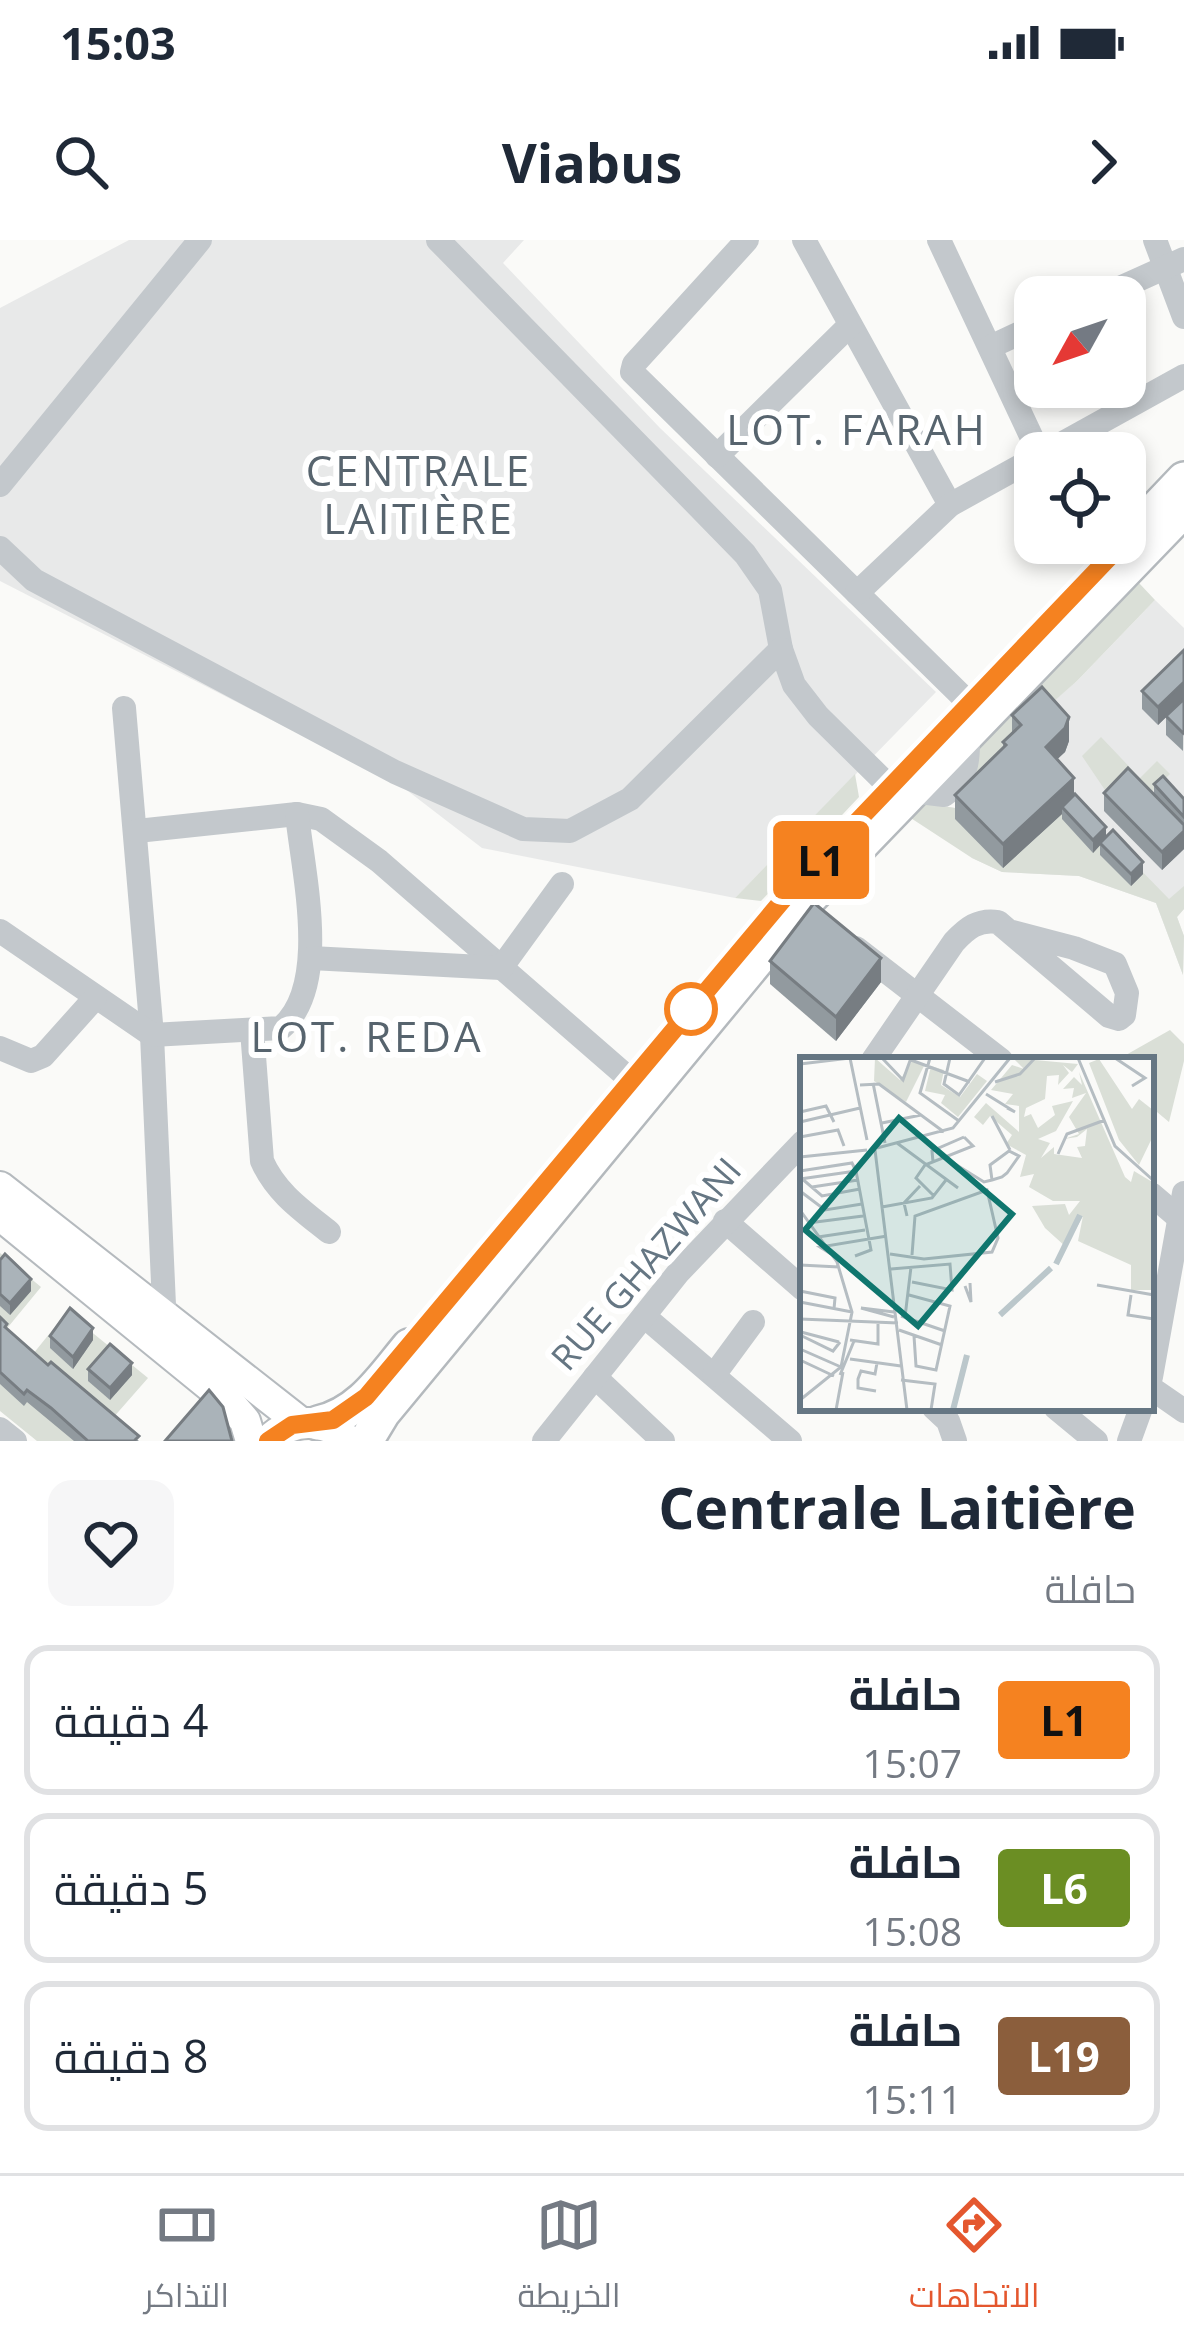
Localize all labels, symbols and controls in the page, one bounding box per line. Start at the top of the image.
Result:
text: 15:03 [60,12,176,73]
text: Viabus [502,125,682,199]
icon: search [48,129,114,195]
icon: forward [1070,129,1136,195]
north arrow [1014,276,1146,408]
map controls [1014,276,1146,564]
district label: LOT. FARAH [726,400,988,457]
button: locate [1014,432,1146,564]
district label: CENTRALE LAITIÈRE [306,441,532,546]
line badge: L1 [767,821,875,899]
text: L1 [797,831,845,888]
unlabelled marker [666,984,716,1034]
district label: LOT. REDA [251,1007,483,1064]
inset map [800,1057,1154,1411]
street label: RUE GHAZWANI [540,1147,752,1381]
text: Centrale Laitière [658,1468,1136,1546]
button: heart [48,1480,174,1606]
text: حافلة [1045,1561,1136,1614]
text: حافلة [849,1662,962,1723]
text: 4 دقيقة [54,1689,208,1750]
text: L1 [1040,1691,1088,1748]
text: 15:07 [863,1736,962,1789]
text: حافلة [849,1830,962,1891]
text: 5 دقيقة [54,1857,208,1918]
text: L6 [1040,1859,1088,1916]
text: 15:08 [863,1904,962,1957]
text: حافلة [849,1998,962,2059]
text: 8 دقيقة [54,2025,208,2086]
text: L19 [1028,2027,1100,2084]
text: 15:11 [863,2072,962,2125]
tab: التذاكر [144,2192,229,2326]
tab: الخريطة [518,2192,621,2326]
tab: الاتجاهات [909,2192,1040,2326]

